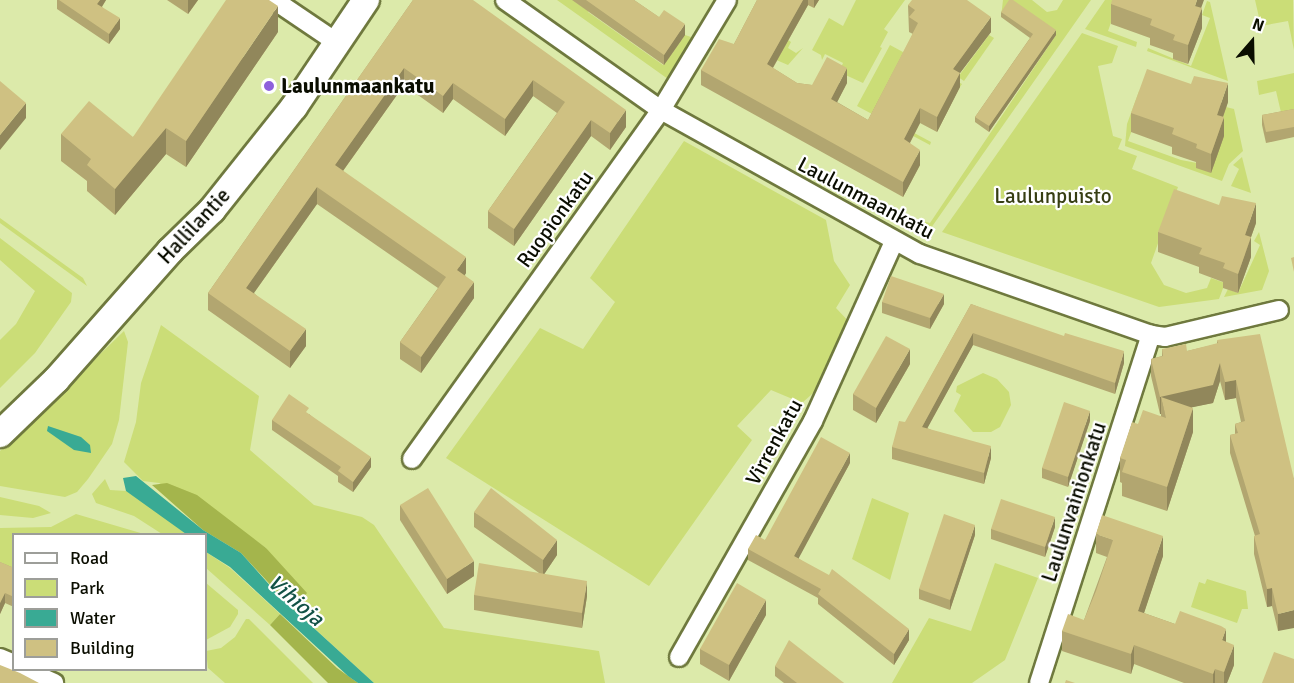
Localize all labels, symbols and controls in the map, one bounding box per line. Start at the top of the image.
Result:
north arrow [1222,12,1282,72]
text: N [1249,14,1267,36]
place label: Laulunmaankatu [281,73,435,99]
marker: Laulunmaankatu [262,79,276,93]
street label: Laulunmaankatu [793,151,939,245]
street label: Ruopionkatu [511,166,599,272]
street label: Hallilantie [153,183,235,269]
park label: Laulunpuisto [994,183,1112,209]
street label: Virrenkatu [740,395,808,489]
street label: Laulunvainionkatu [1036,419,1112,585]
legend [12,533,207,671]
text: Road [70,547,109,569]
water label: Vihioja [263,569,329,631]
text: Park [70,577,105,599]
text: Water [70,607,115,629]
text: Building [70,637,134,659]

